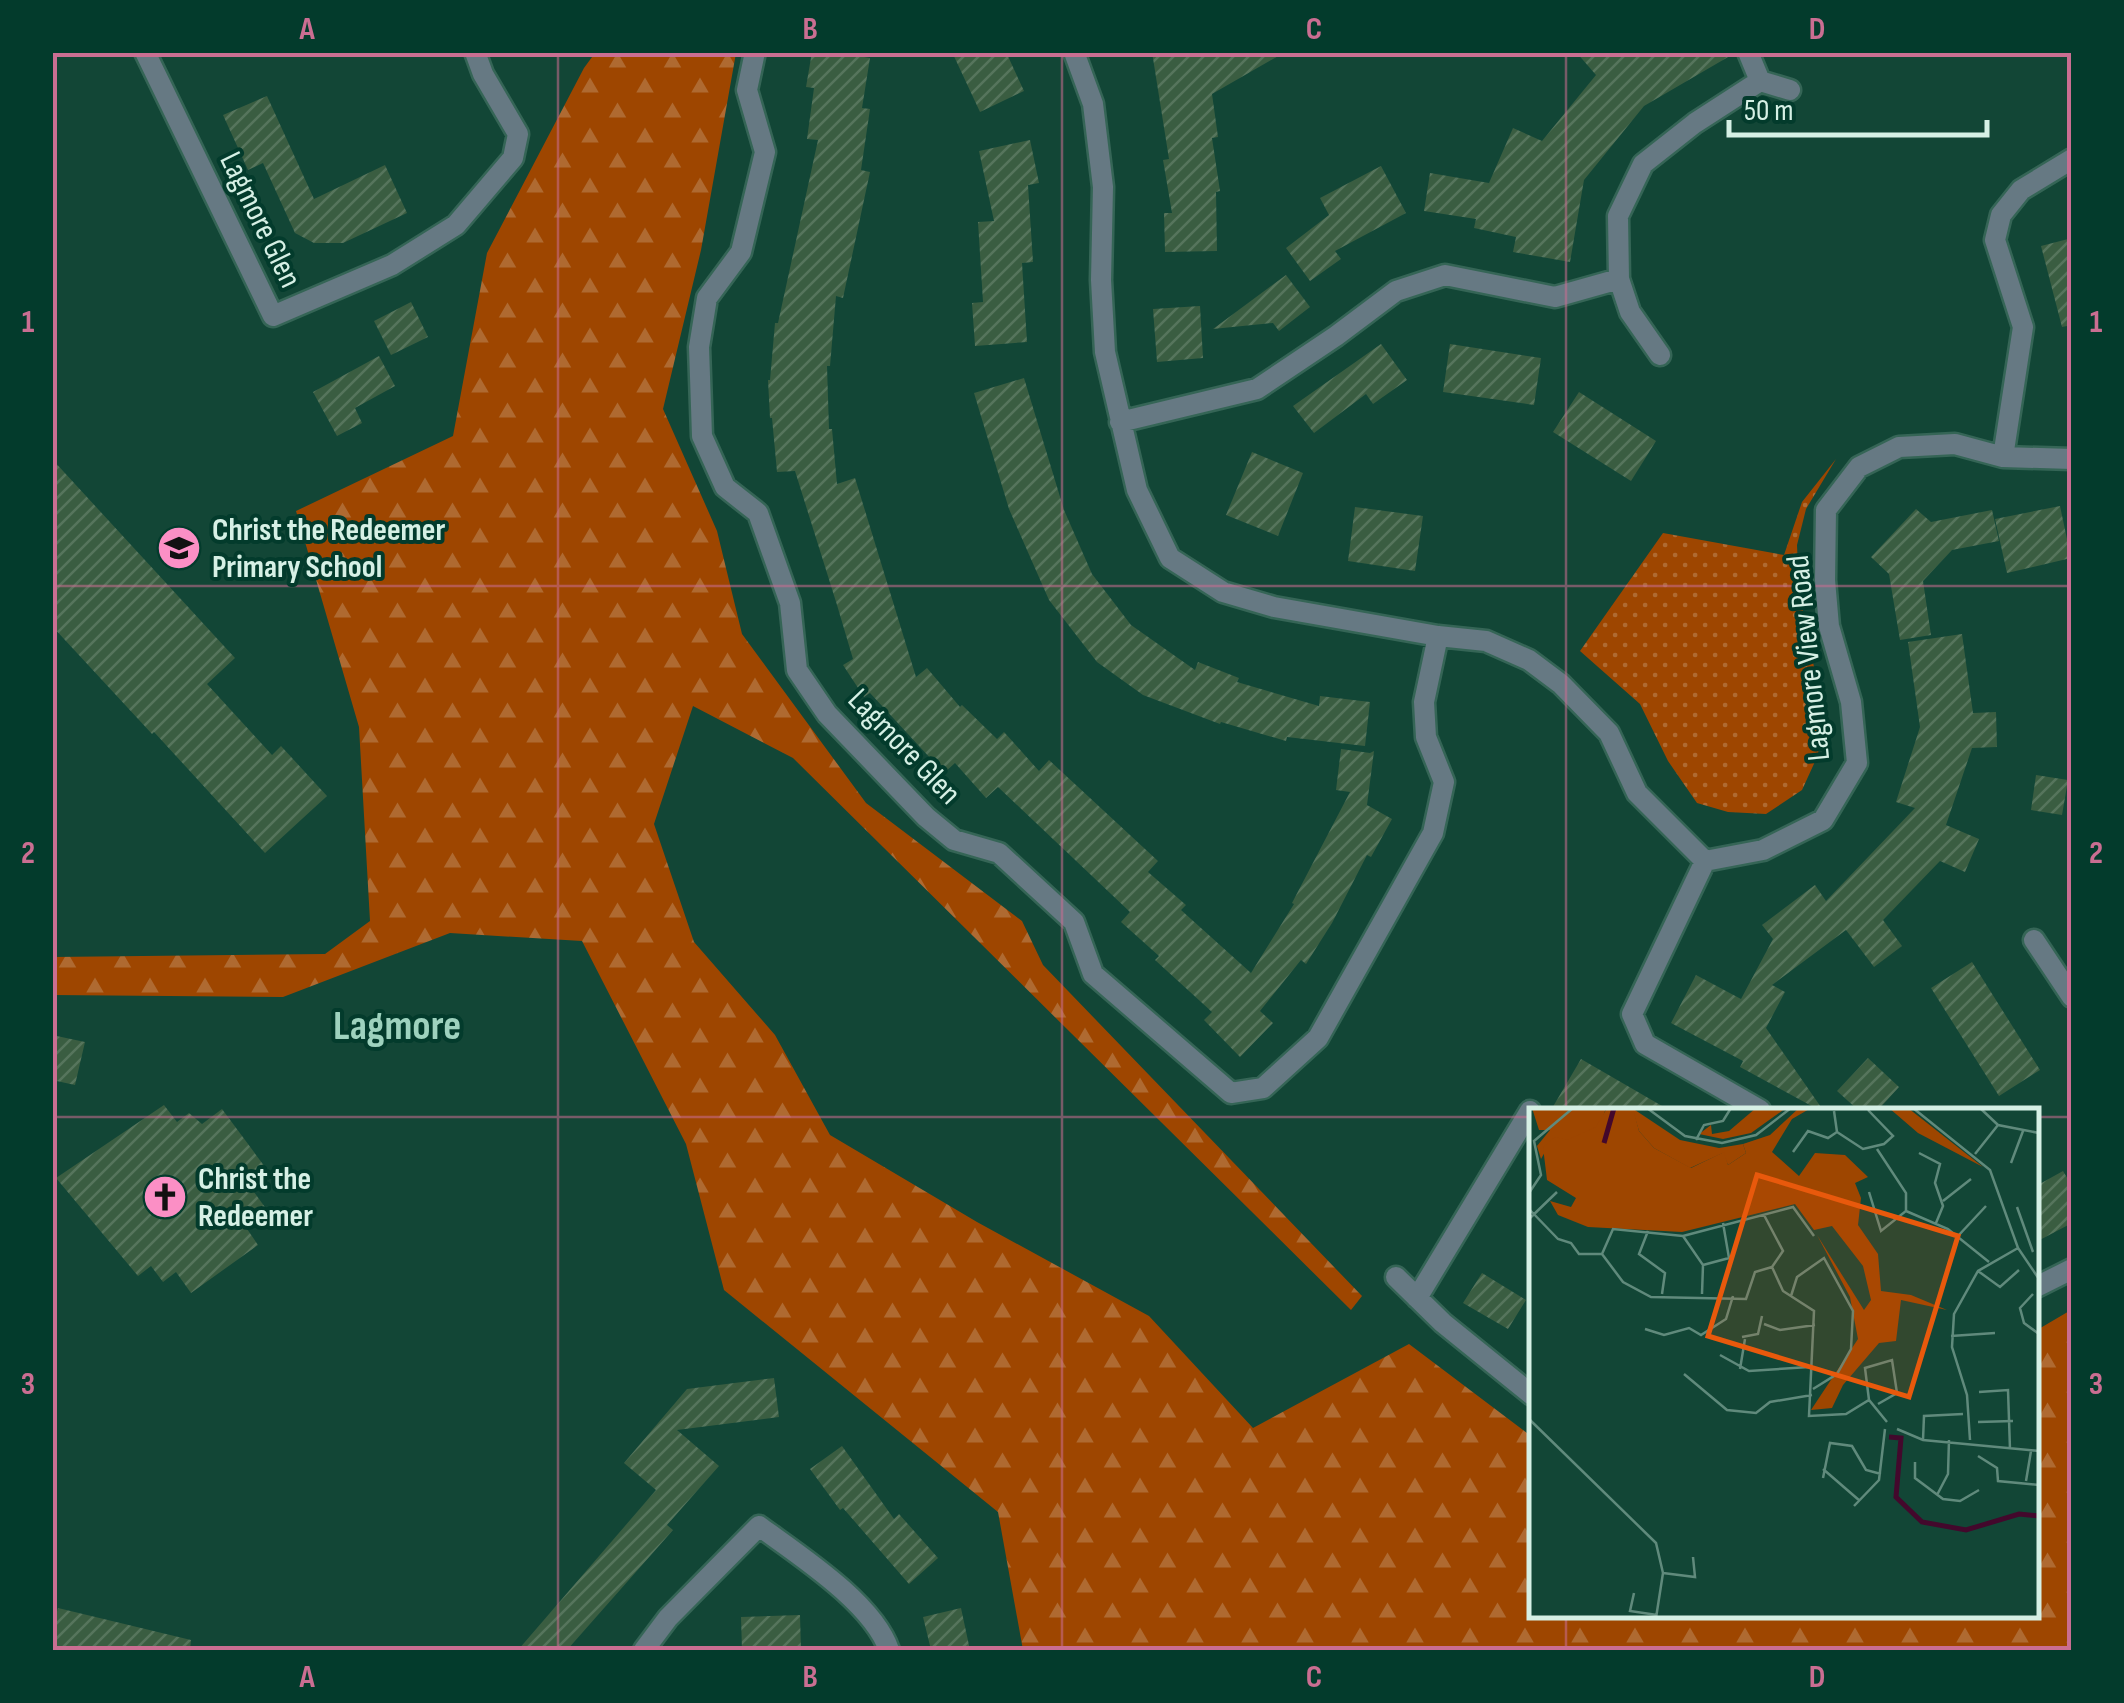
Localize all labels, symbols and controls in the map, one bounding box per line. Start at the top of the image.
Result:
text: A [298,10,315,49]
text: B [802,10,818,49]
text: C [1306,10,1322,49]
text: D [1809,10,1825,49]
scale bar [1729,75,1986,137]
text: 50 m [1744,93,1793,129]
street label: Lagmore Glen [210,146,310,294]
text: 1 [22,303,35,342]
text: 1 [2090,303,2103,342]
place label: Christ the Redeemer Primary School [212,511,445,587]
school or university icon: Christ the Redeemer Primary School [156,525,202,571]
street label: Lagmore View Road [1779,553,1839,763]
street label: Lagmore Glen [839,681,969,813]
text: 2 [21,834,35,873]
text: 2 [2089,834,2103,873]
district label: Lagmore [333,1001,461,1052]
inset map [1529,1108,2039,1618]
place label: Christ the Redeemer [198,1160,313,1236]
church icon: Christ the Redeemer [142,1174,188,1220]
text: 3 [21,1365,35,1404]
text: 3 [2089,1365,2103,1404]
text: A [298,1658,315,1697]
text: B [802,1658,818,1697]
text: C [1306,1658,1322,1697]
text: D [1809,1658,1825,1697]

